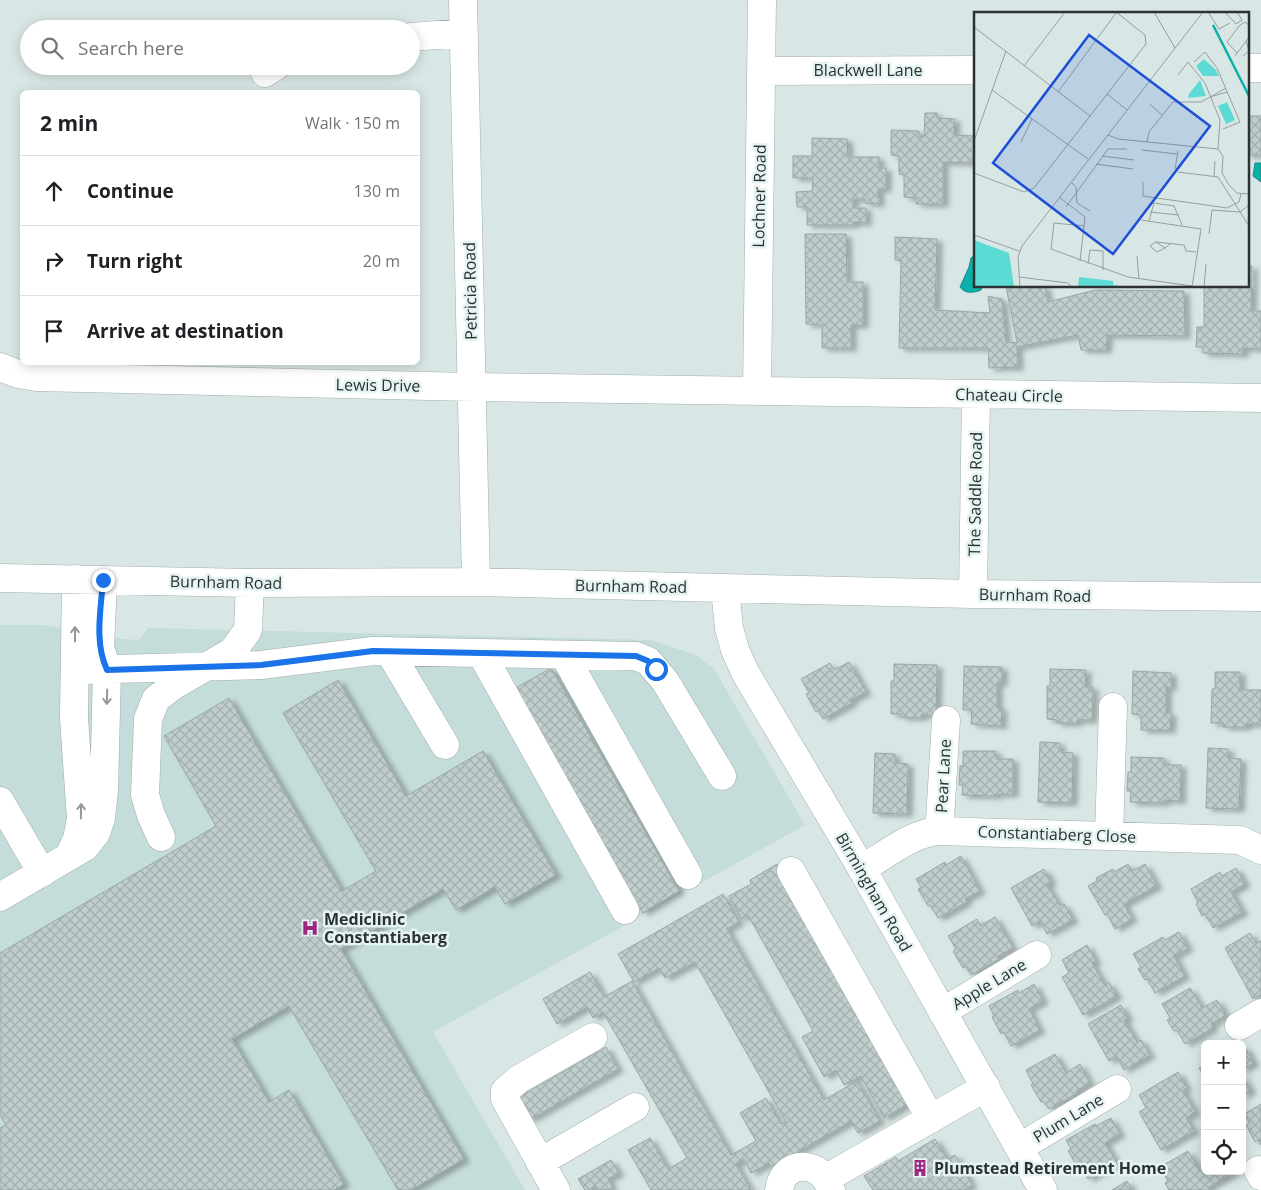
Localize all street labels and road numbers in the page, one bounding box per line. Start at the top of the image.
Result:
street label: Blackwell Lane [814,59,923,81]
street label: Lochner Road [747,144,771,248]
street label: Petricia Road [458,242,482,340]
street label: Lewis Drive [335,373,421,397]
street label: Chateau Circle [955,383,1063,407]
street label: The Saddle Road [963,432,987,556]
street label: Burnham Road [170,570,282,594]
street label: Burnham Road [575,574,687,598]
street label: Burnham Road [979,583,1091,607]
street label: Pear Lane [930,738,956,814]
street label: Constantiaberg Close [977,820,1137,848]
street label: Birmingham Road [831,828,917,956]
street label: Apple Lane [948,953,1030,1015]
street label: Plum Lane [1029,1088,1107,1148]

